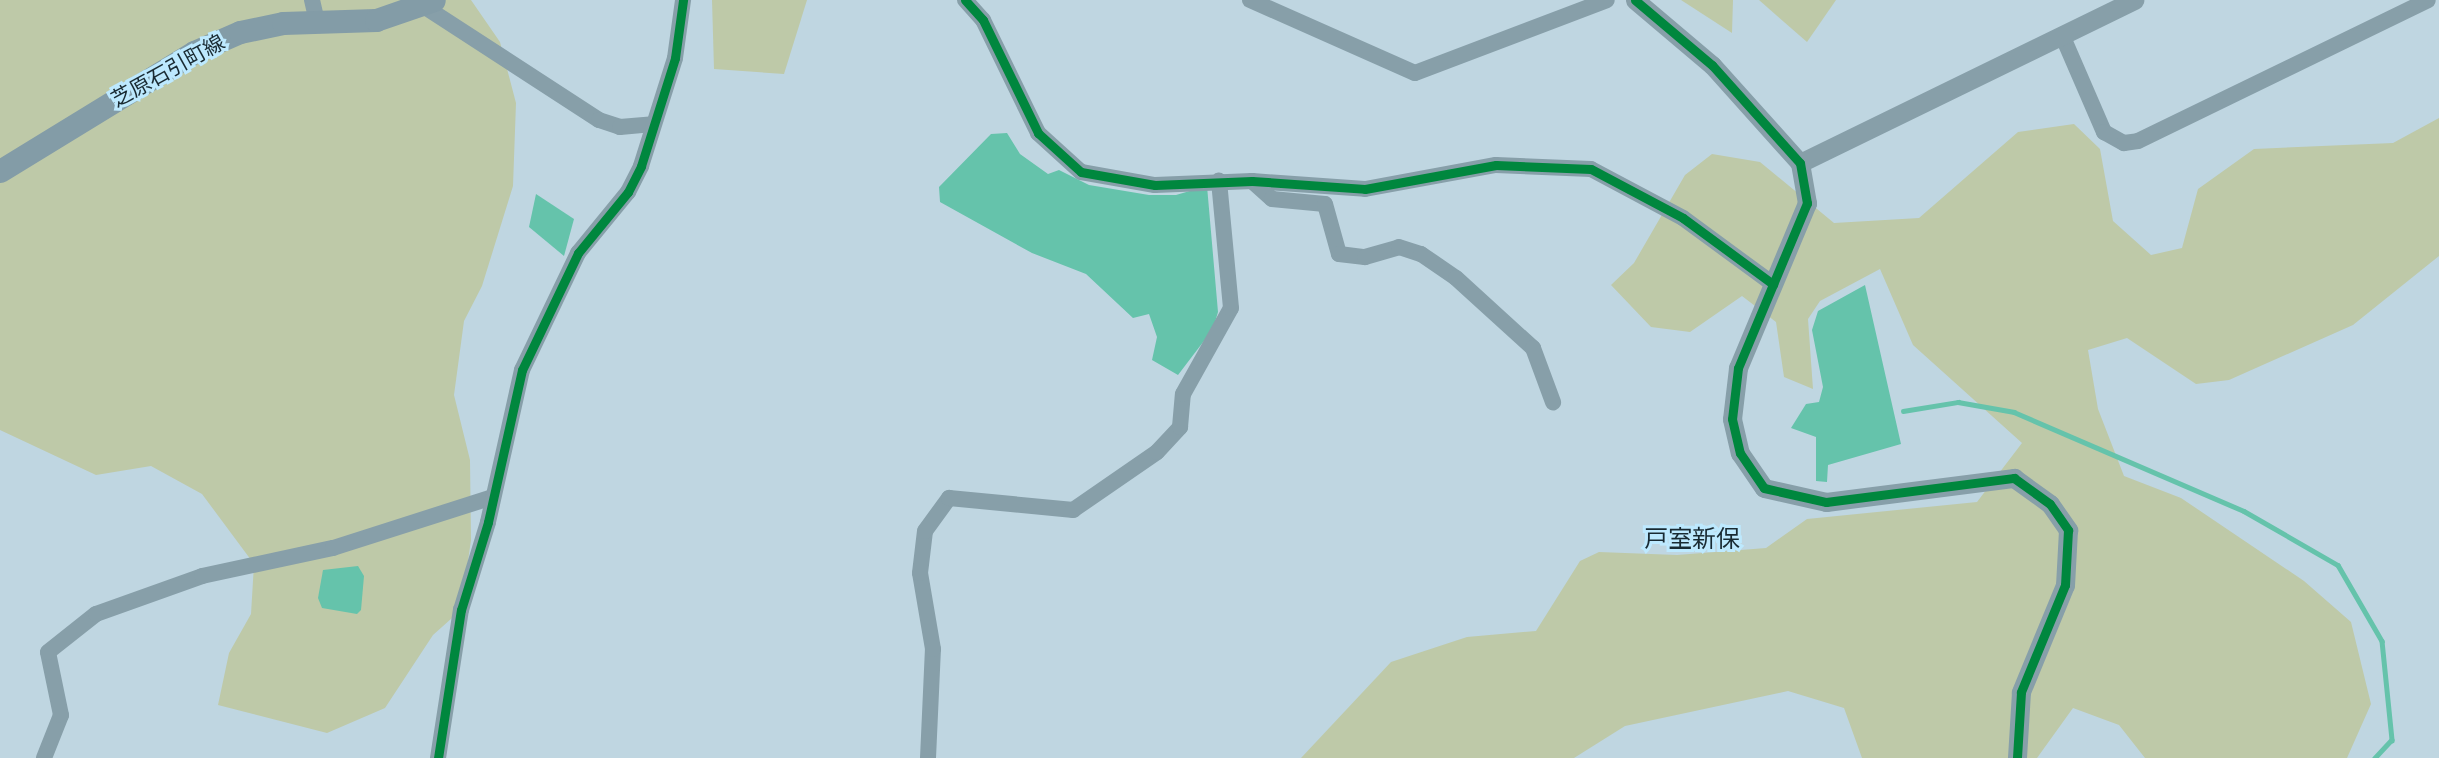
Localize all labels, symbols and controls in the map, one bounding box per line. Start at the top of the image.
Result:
street label: 芝原石引町線 [107,29,229,113]
district label: 戸室新保 [1644,525,1740,553]

